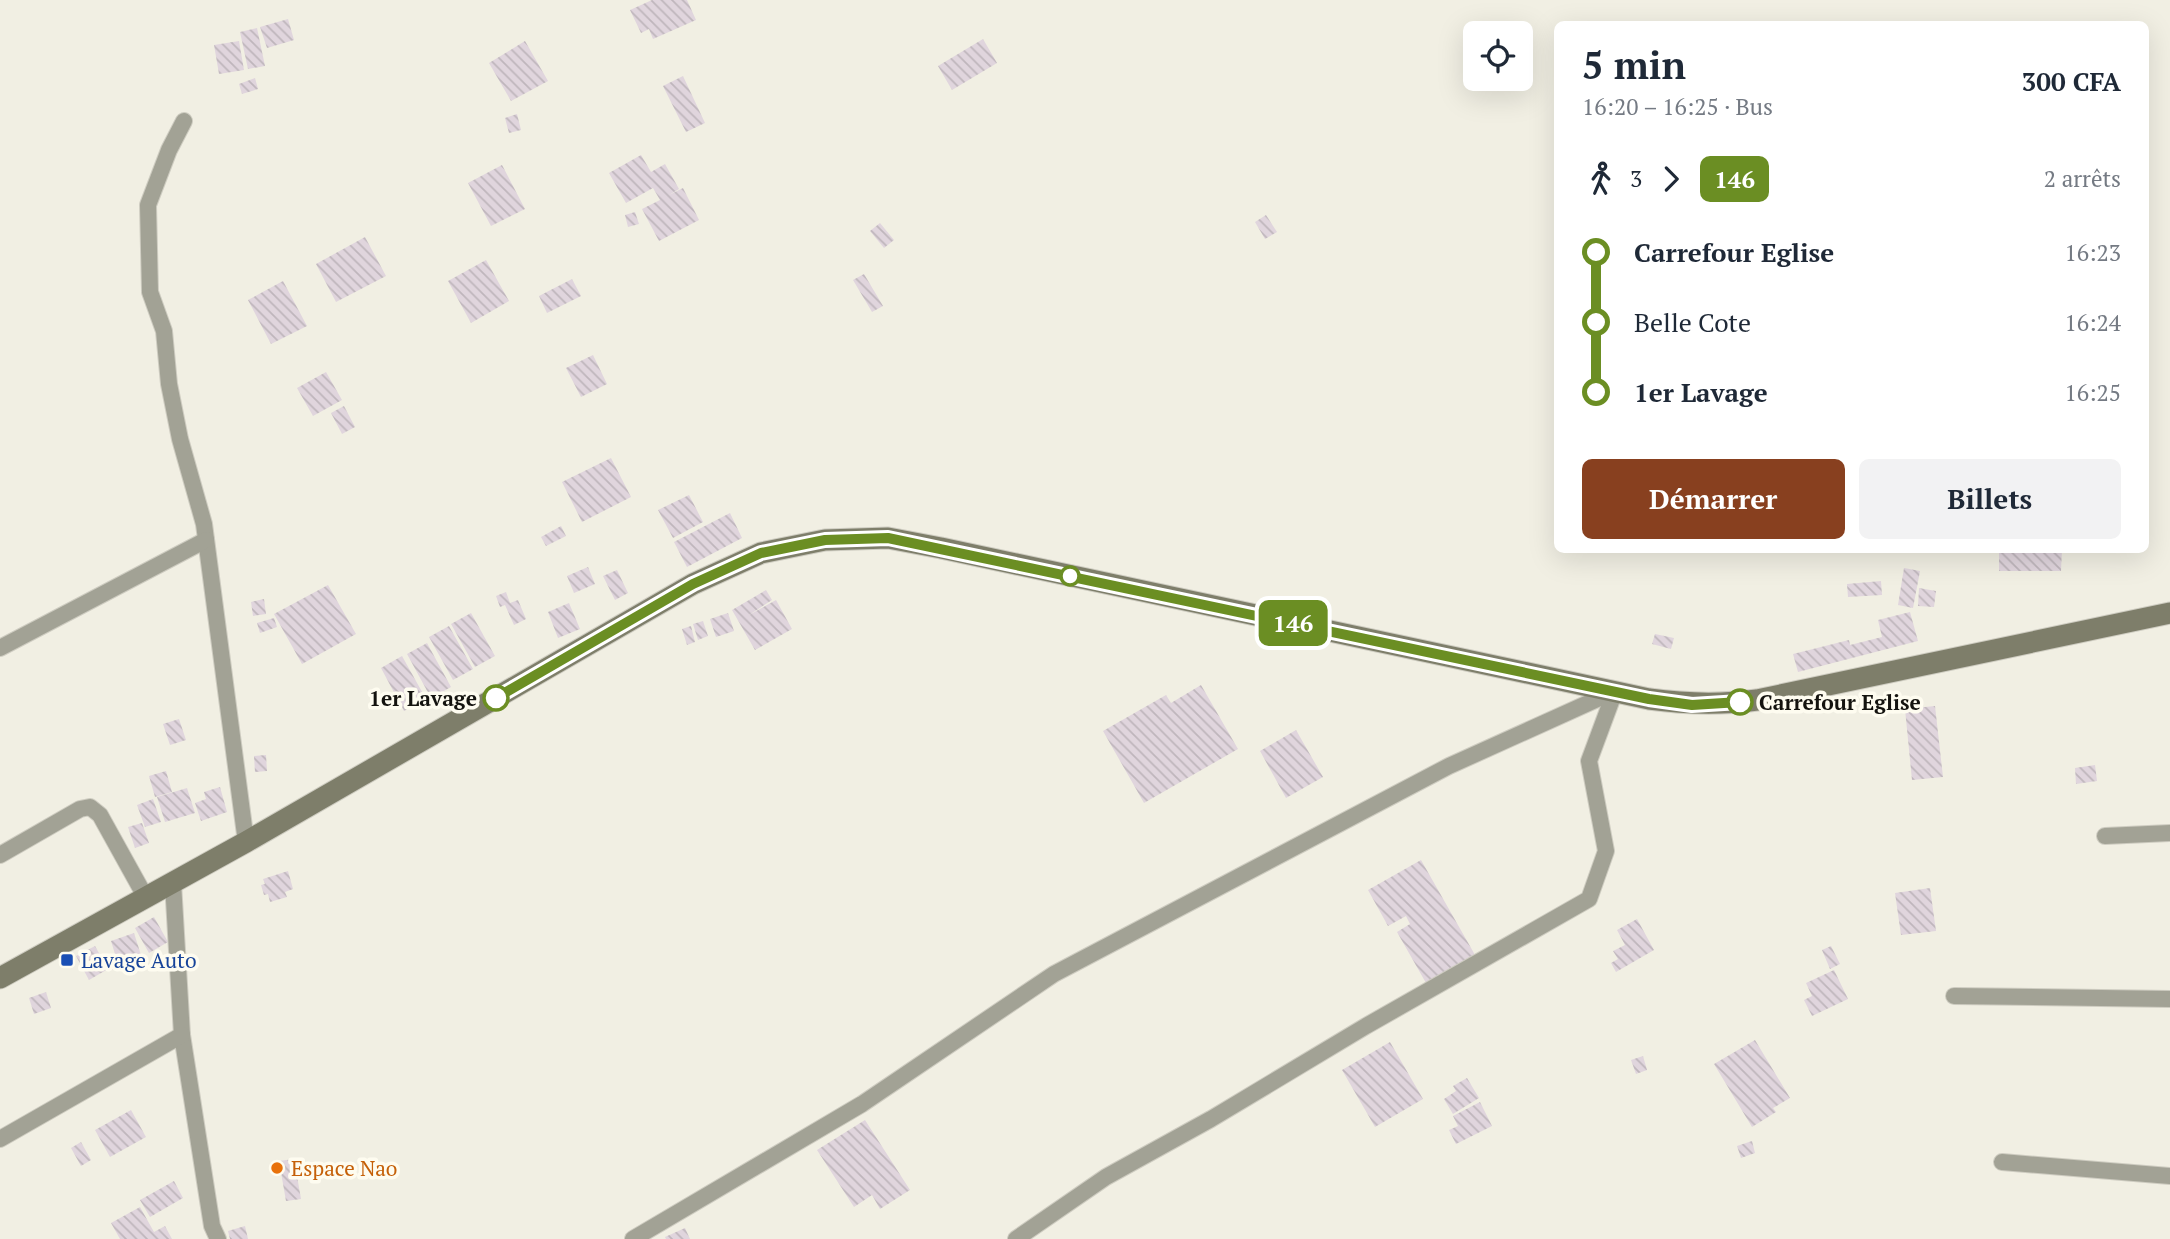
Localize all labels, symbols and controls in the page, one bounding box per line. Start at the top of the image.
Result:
map controls [1463,21,1533,91]
button: locate [1463,21,1533,91]
text: 5 min [1582,40,1686,90]
text: 300 CFA [2022,64,2121,98]
text: 16:20 – 16:25 · Bus [1582,91,1773,122]
icon: walk [1582,160,1620,198]
icon: forward [1652,160,1690,198]
text: 3 [1630,163,1642,194]
text: 146 [1714,163,1755,195]
text: 2 arrêts [2044,163,2121,194]
text: Carrefour Eglise [1634,235,1834,269]
text: 16:23 [2064,237,2121,268]
text: Belle Cote [1634,305,1751,339]
text: 16:24 [2064,307,2121,338]
text: 1er Lavage [1634,375,1768,409]
text: 16:25 [2064,377,2121,408]
button: Démarrer [1582,459,1845,539]
button: Billets [1859,459,2121,539]
unlabelled marker [1060,566,1080,586]
line badge: 146 [1253,600,1333,646]
text: 146 [1273,607,1313,639]
place label: 1er Lavage [369,684,477,712]
marker: 1er Lavage [483,685,509,711]
place label: Carrefour Eglise [1759,688,1921,716]
marker: Carrefour Eglise [1727,689,1753,715]
place label: Lavage Auto [81,946,197,974]
marker: Lavage Auto [59,952,75,968]
place label: Espace Nao [291,1154,397,1182]
marker: Espace Nao [269,1160,285,1176]

